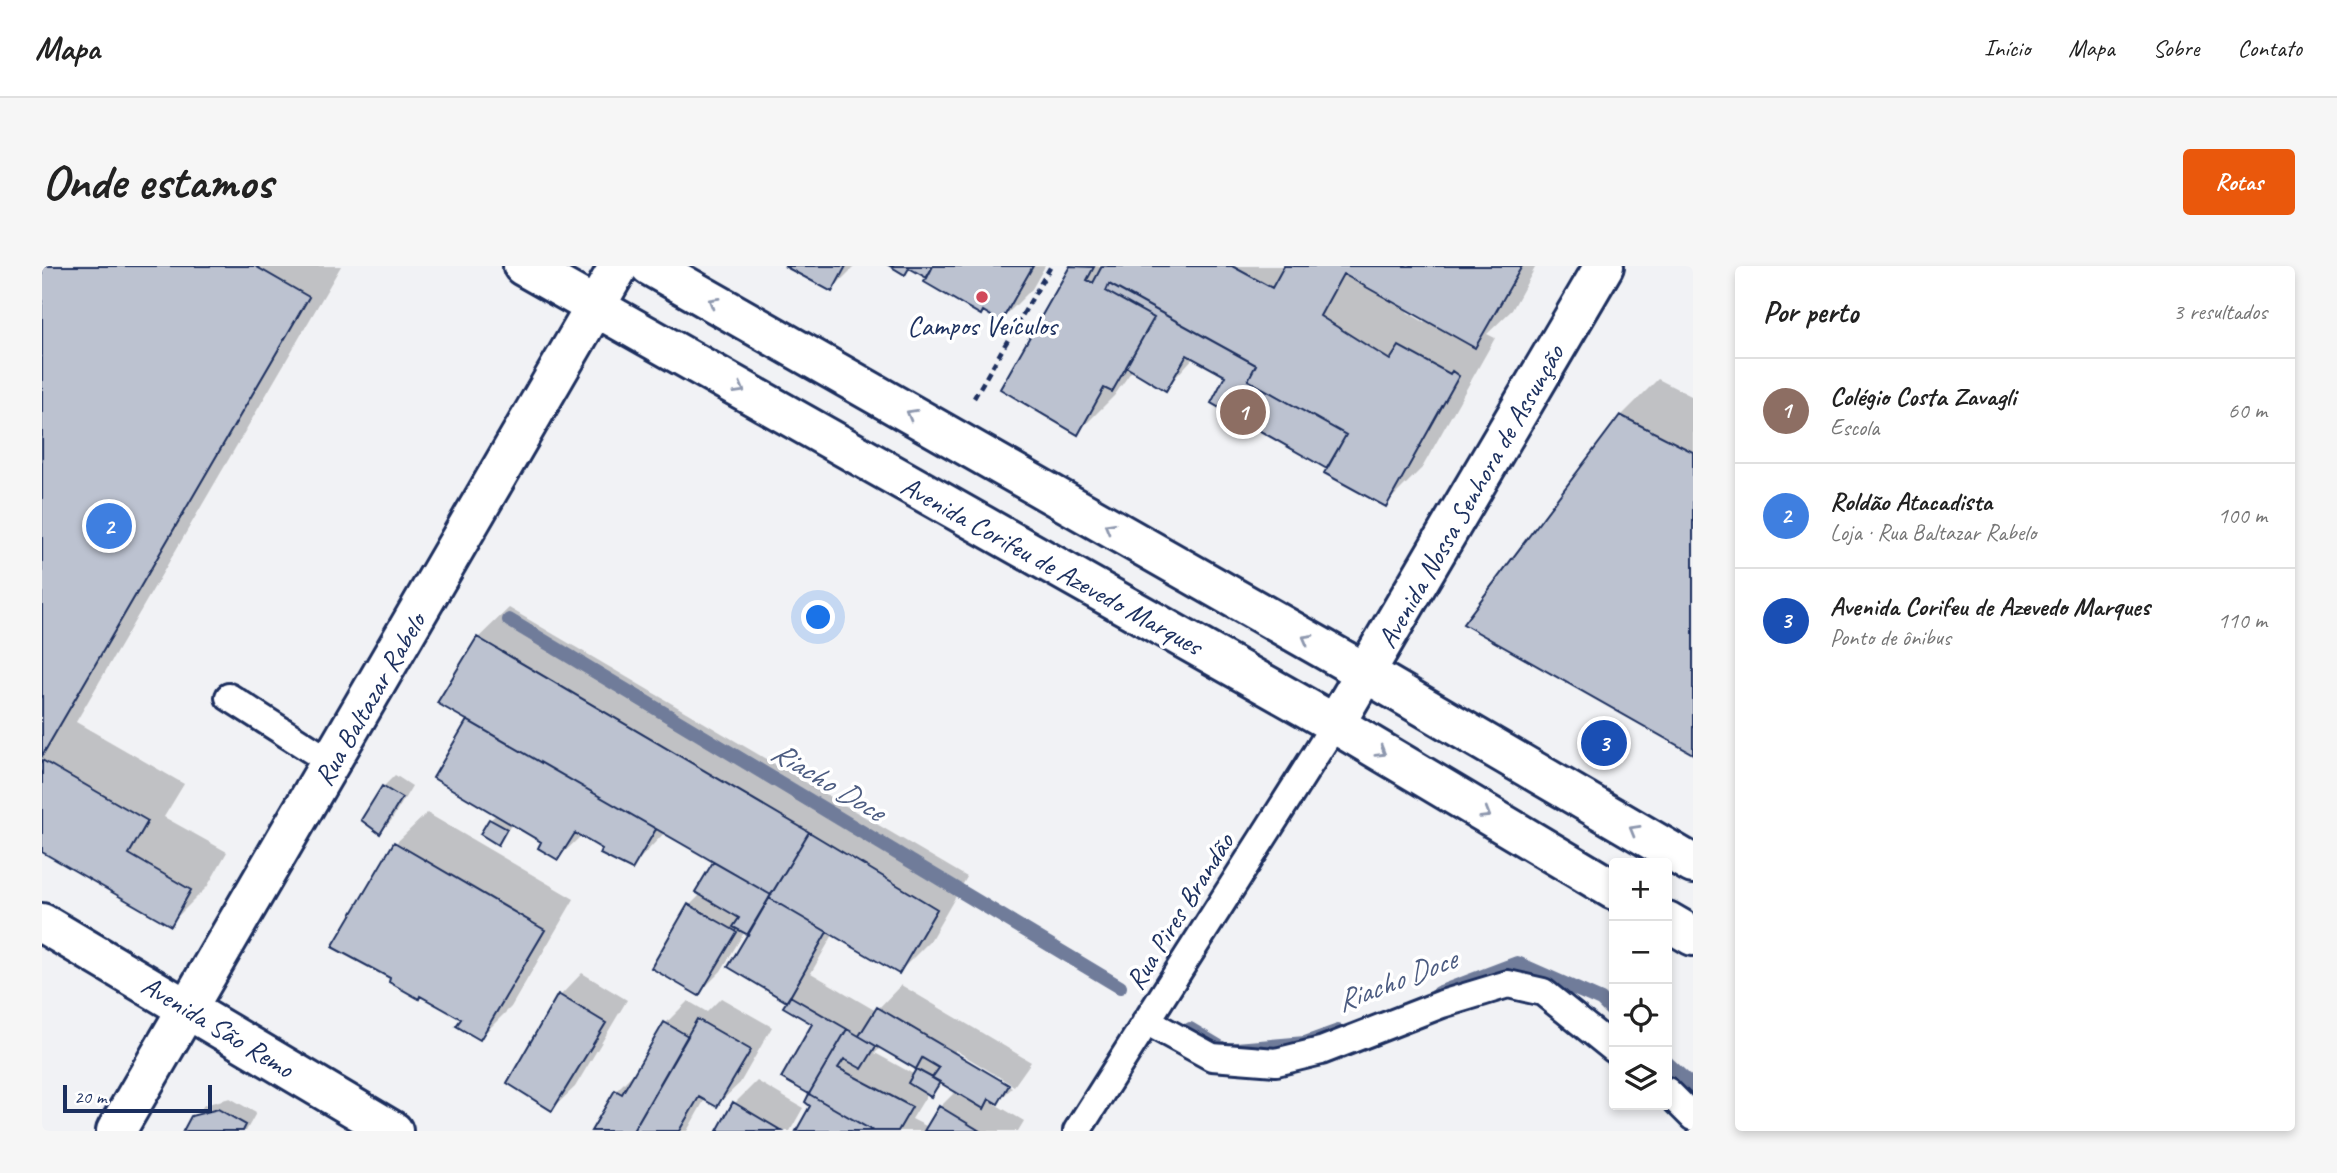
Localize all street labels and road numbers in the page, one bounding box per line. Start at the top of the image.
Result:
street label: Avenida Nossa Senhora de Assunção [1369,337,1573,654]
street label: Avenida Corifeu de Azevedo Marques [895,468,1211,664]
street label: Rua Baltazar Rabelo [306,604,435,792]
street label: Rua Pires Brandão [1117,825,1243,996]
street label: Avenida São Remo [135,967,302,1087]

